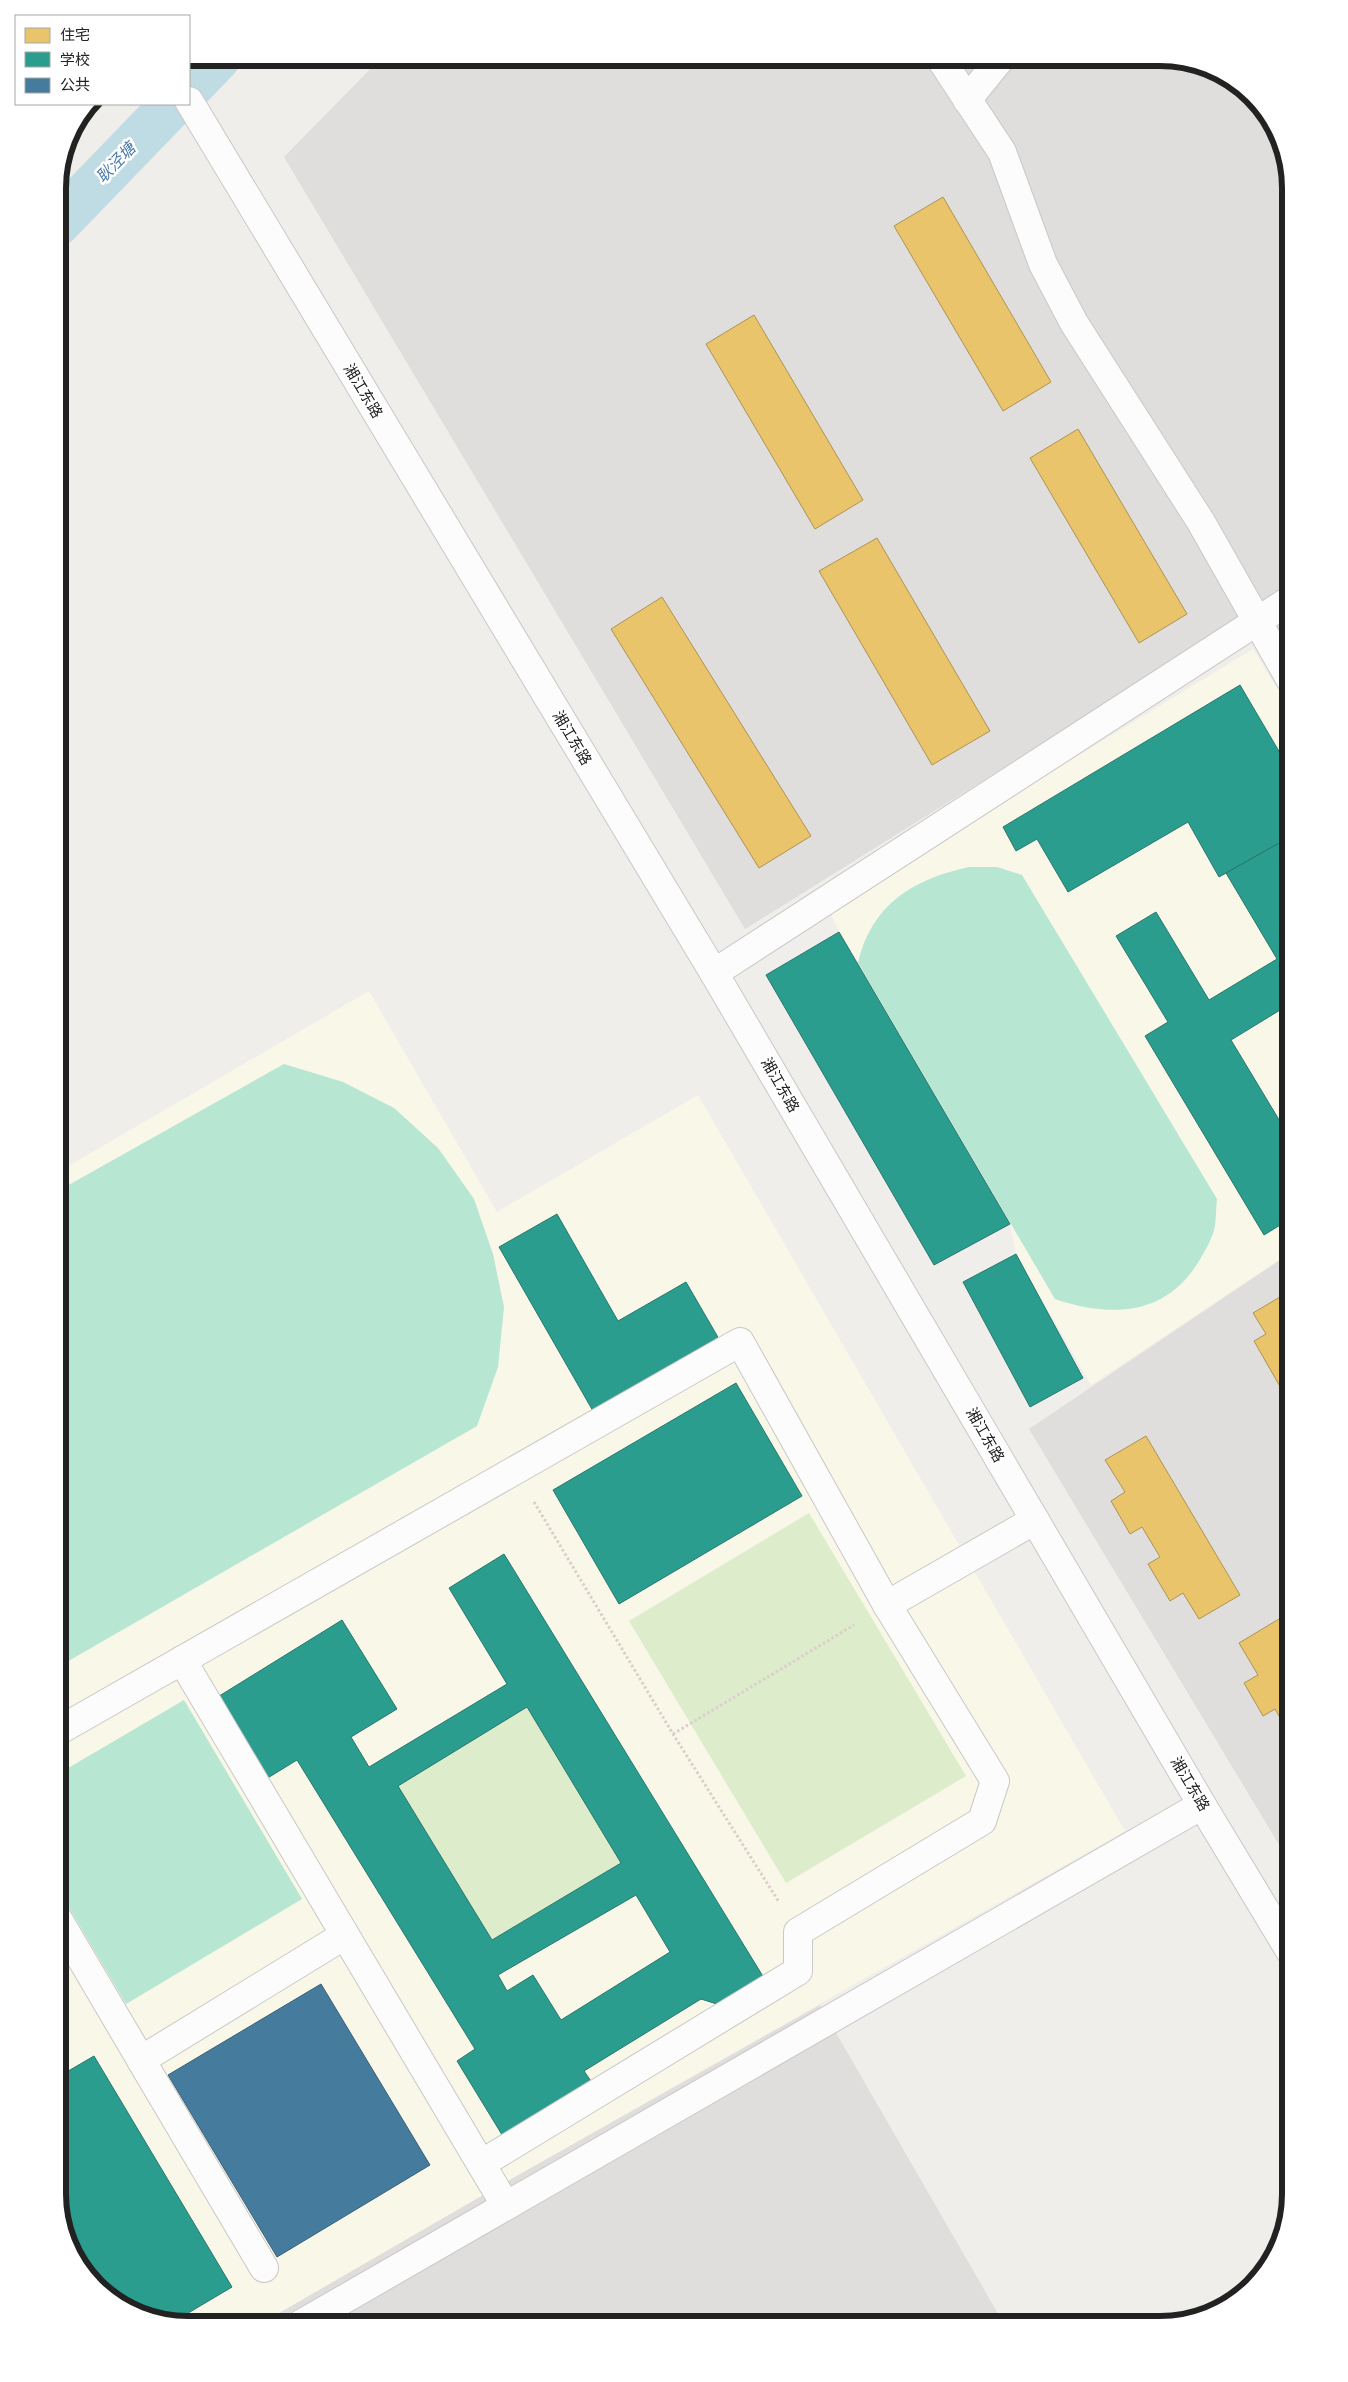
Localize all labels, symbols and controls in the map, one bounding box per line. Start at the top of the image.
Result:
legend [15,15,190,105]
text: 住宅 [60,26,90,44]
text: 学校 [60,51,90,69]
text: 公共 [60,76,90,94]
water label: 耿泾塘 [92,137,142,187]
street label: 湘江东路 [340,361,386,421]
street label: 湘江东路 [549,708,595,768]
street label: 湘江东路 [757,1055,803,1115]
street label: 湘江东路 [962,1405,1008,1465]
street label: 湘江东路 [1167,1754,1213,1814]

